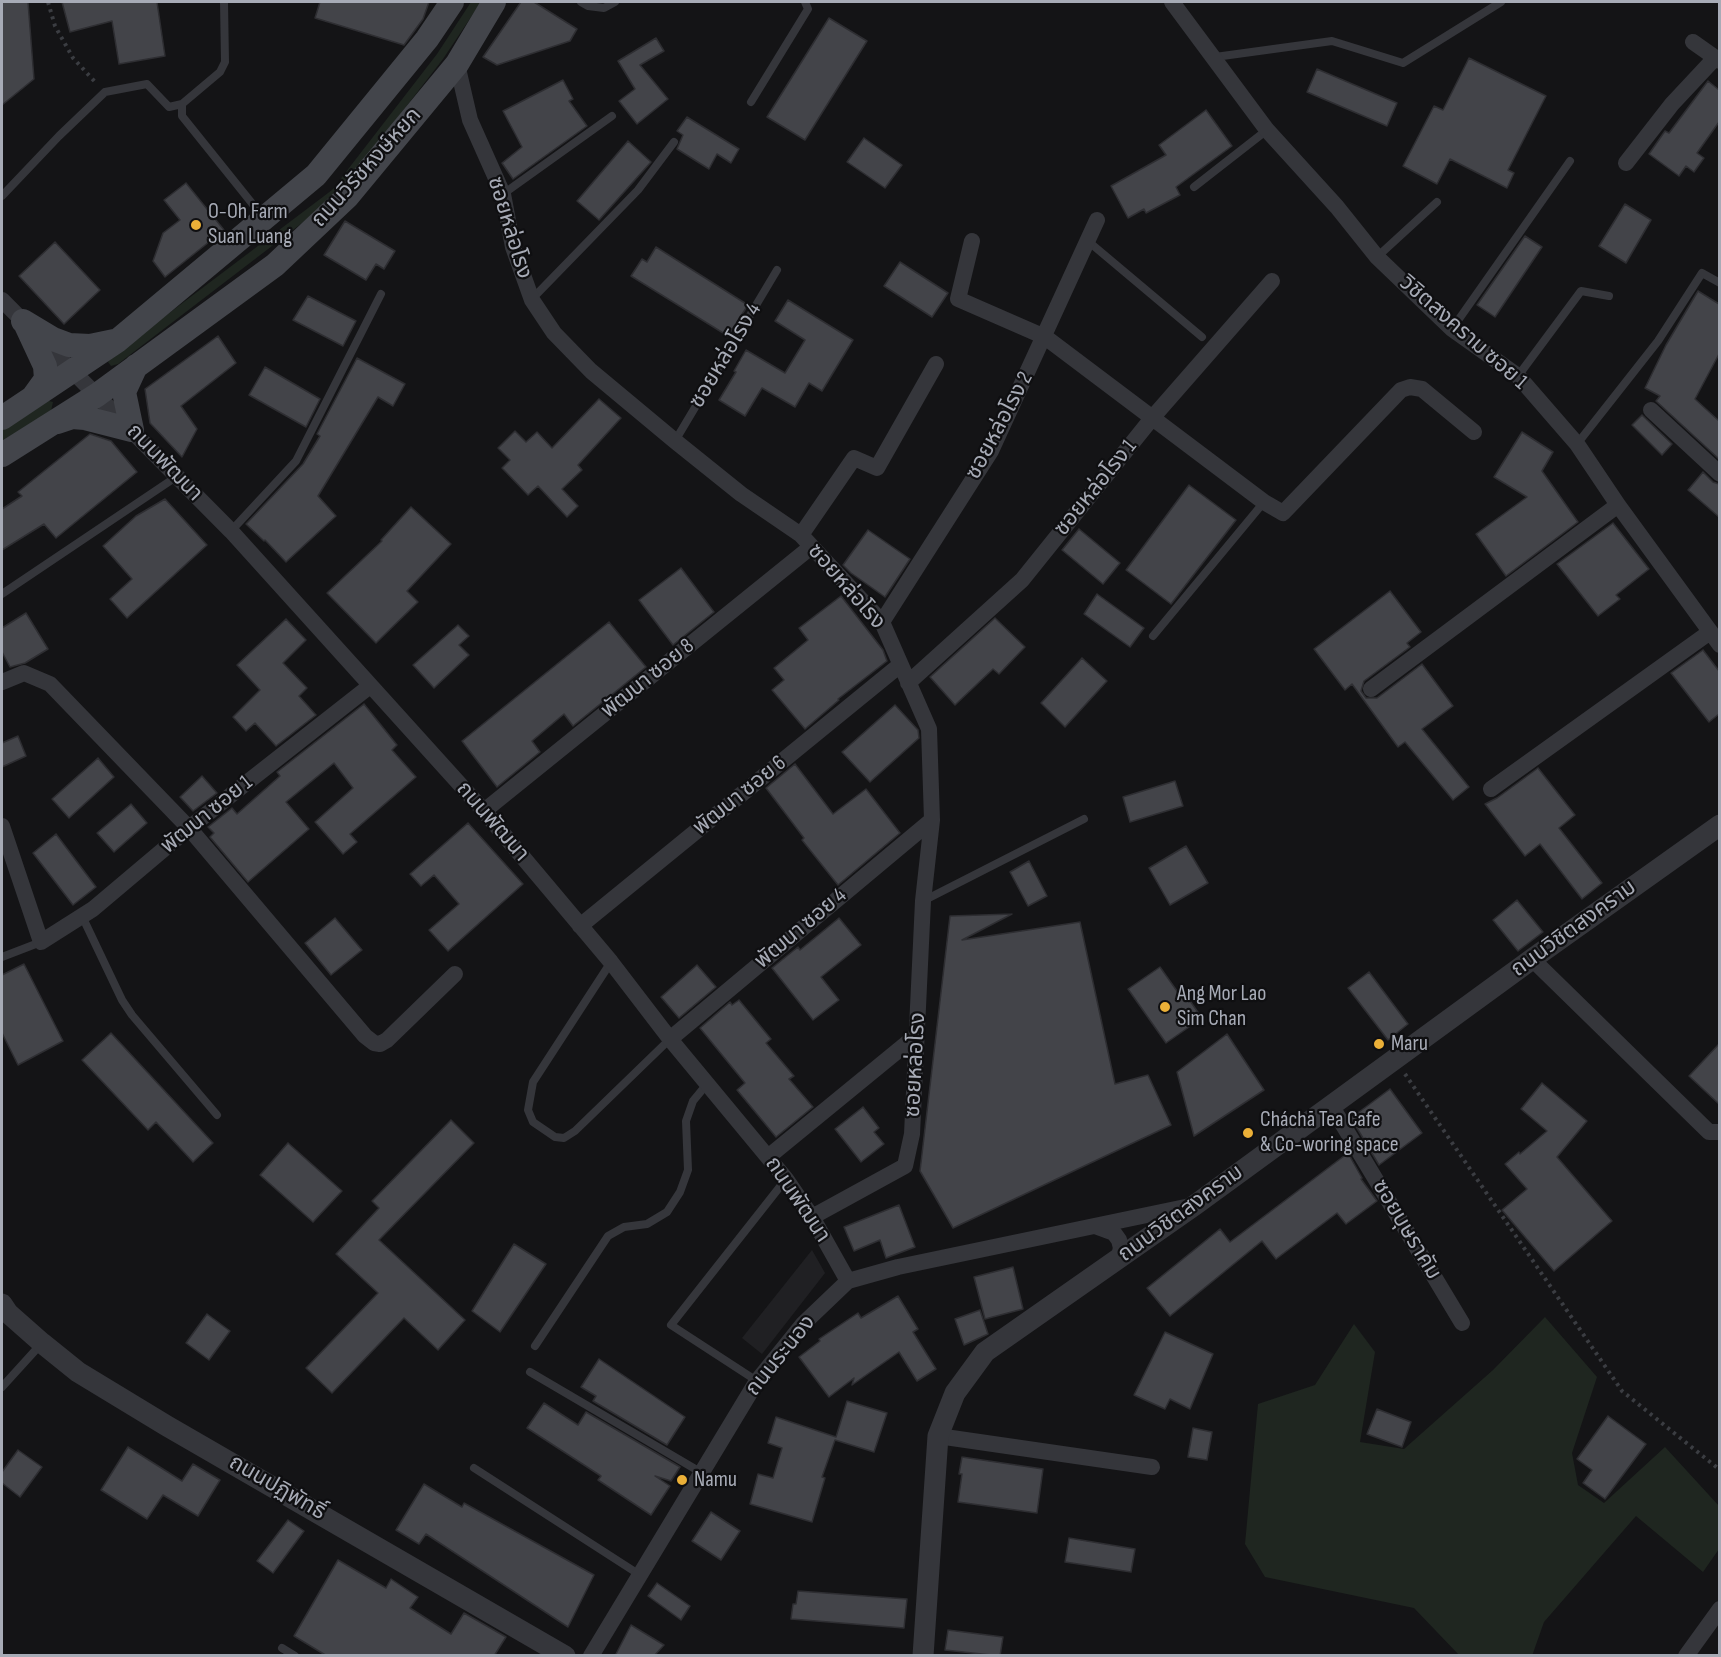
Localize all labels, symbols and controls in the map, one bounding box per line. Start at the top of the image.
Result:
street label: ถนนวิรัชหงษ์หยก [306,103,428,233]
street label: ซอยหล่อโรง [481,174,537,282]
place label: O-Oh Farm Suan Luang [208,199,292,250]
marker: O-Oh Farm Suan Luang [189,218,203,232]
street label: วิชิตสงคราม ซอย 1 [1394,270,1532,396]
street label: ซอยหล่อโรง 4 [684,299,768,413]
street label: ซอยหล่อโรง 2 [961,368,1039,484]
street label: ถนนพัฒนา [121,419,207,507]
street label: ซอยหล่อโรง 1 [1049,434,1143,542]
street label: ซอยหล่อโรง [802,539,890,635]
street label: พัฒนา ซอย 8 [596,633,700,725]
street label: พัฒนา ซอย 6 [688,750,792,842]
street label: พัฒนา ซอย 1 [156,770,258,860]
street label: ถนนพัฒนา [450,776,534,868]
street label: ถนนวิชิตสงคราม [1506,875,1642,983]
street label: พัฒนา ซอย 4 [750,883,852,975]
place label: Ang Mor Lao Sim Chan [1177,981,1266,1032]
marker: Ang Mor Lao Sim Chan [1158,1000,1172,1014]
street label: ซอยหล่อโรง [900,1012,932,1118]
place label: Maru [1391,1031,1428,1057]
marker: Maru [1372,1037,1386,1051]
place label: Cháchā Tea Cafe & Co-woring space [1260,1107,1399,1158]
marker: Cháchā Tea Cafe & Co-woring space [1241,1126,1255,1140]
street label: ถนนพัฒนา [759,1152,835,1248]
street label: ถนนวิชิตสงคราม [1113,1160,1249,1268]
street label: ซอยบุษราคัม [1366,1175,1446,1285]
street label: ถนนระนอง [740,1310,822,1402]
street label: ถนนปฏิพัทธิ์ [224,1450,330,1526]
place label: Namu [694,1467,737,1493]
marker: Namu [675,1473,689,1487]

